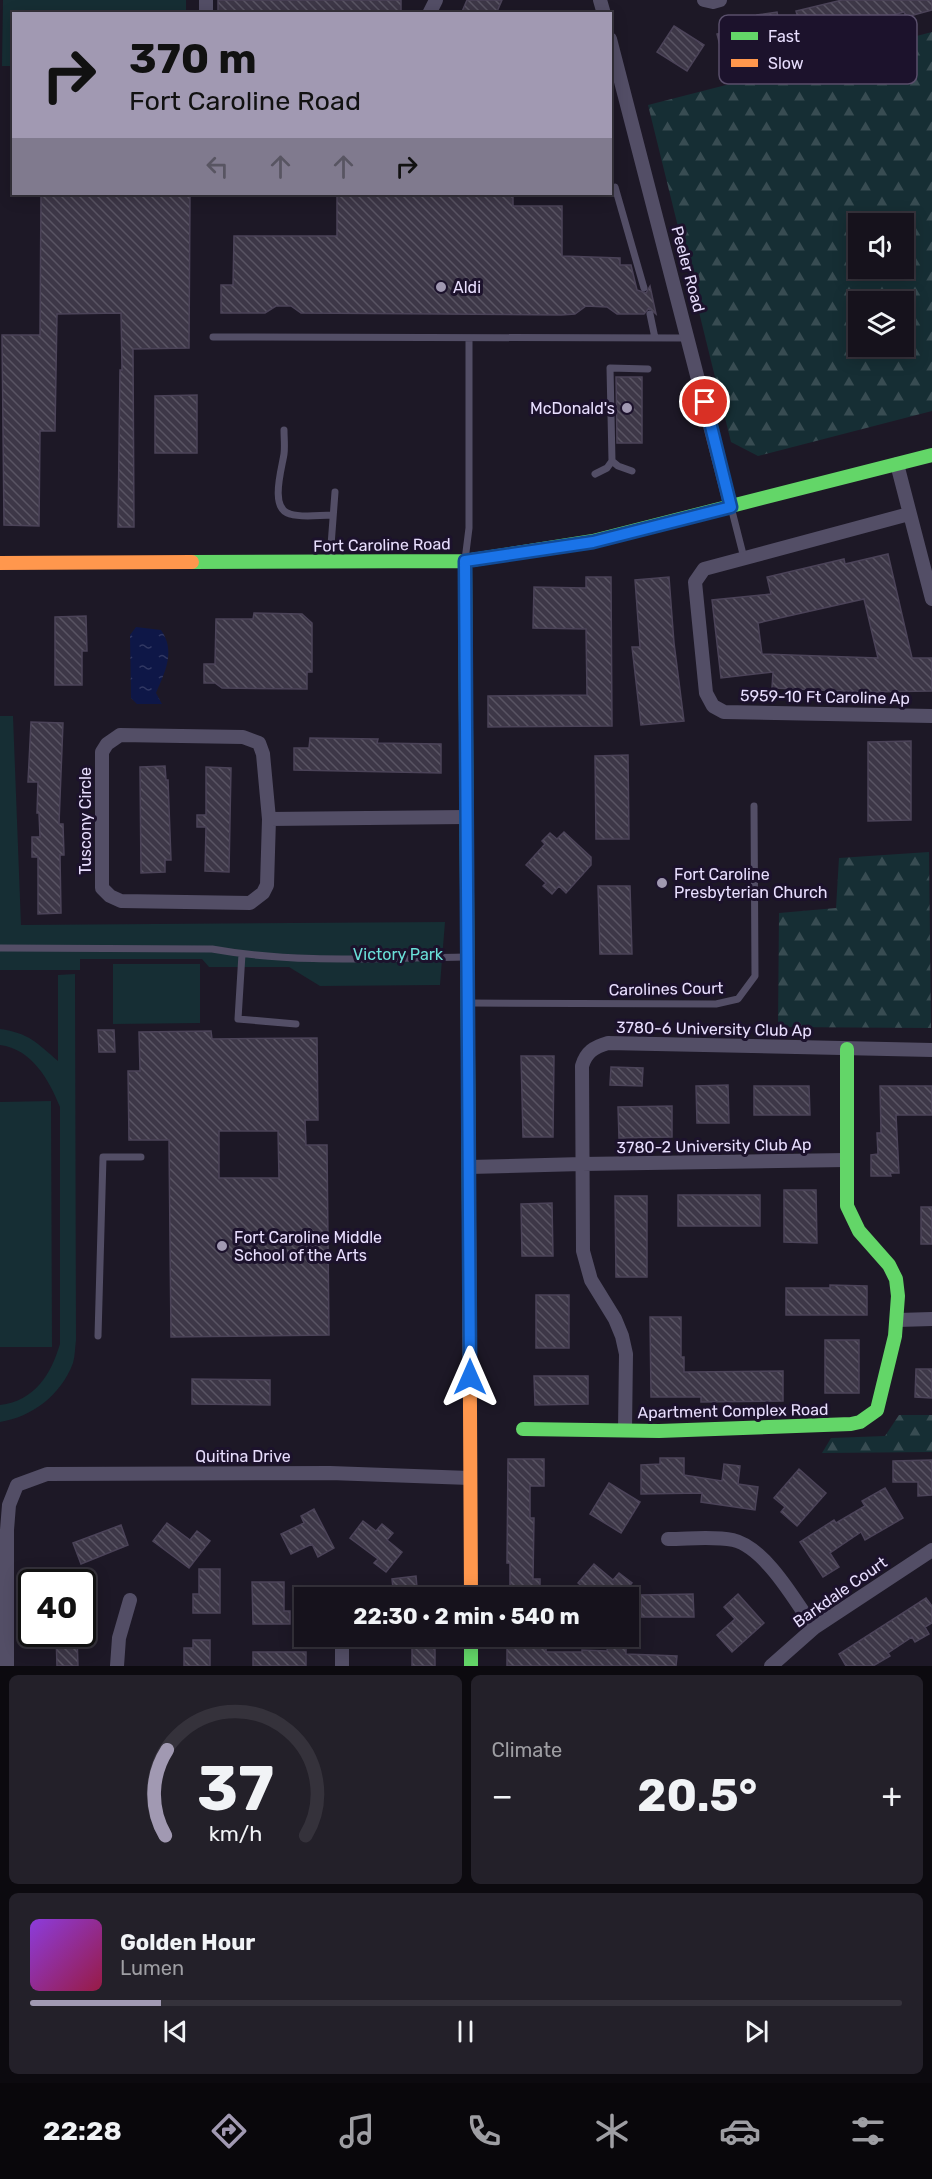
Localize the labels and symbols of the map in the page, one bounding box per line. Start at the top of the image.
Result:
legend [719,15,917,84]
text: Fast [768,27,800,46]
text: Slow [768,54,804,73]
street label: Peeler Road [667,224,709,314]
place label: Aldi [453,278,481,297]
marker: Aldi [434,280,448,294]
pin [679,376,730,427]
place label: McDonald's [530,399,615,418]
marker: McDonald's [620,401,634,415]
street label: Fort Caroline Road [313,534,451,556]
street label: 5959-10 Ft Caroline Ap [740,686,910,708]
street label: Tuscony Circle [76,767,95,875]
place label: Fort Caroline Presbyterian Church [674,865,828,902]
marker: Fort Caroline Presbyterian Church [655,876,669,890]
park label: Victory Park [353,945,444,964]
street label: Carolines Court [608,978,724,1000]
street label: 3780-6 University Club Ap [616,1018,812,1040]
street label: 3780-2 University Club Ap [616,1135,812,1157]
place label: Fort Caroline Middle School of the Arts [234,1228,382,1265]
marker: Fort Caroline Middle School of the Arts [215,1239,229,1253]
position arrow [438,1345,502,1409]
street label: Apartment Complex Road [637,1400,829,1422]
street label: Quitina Drive [195,1447,291,1466]
street label: Barkdale Court [789,1553,891,1631]
speed limit sign: 40 [18,1569,96,1647]

